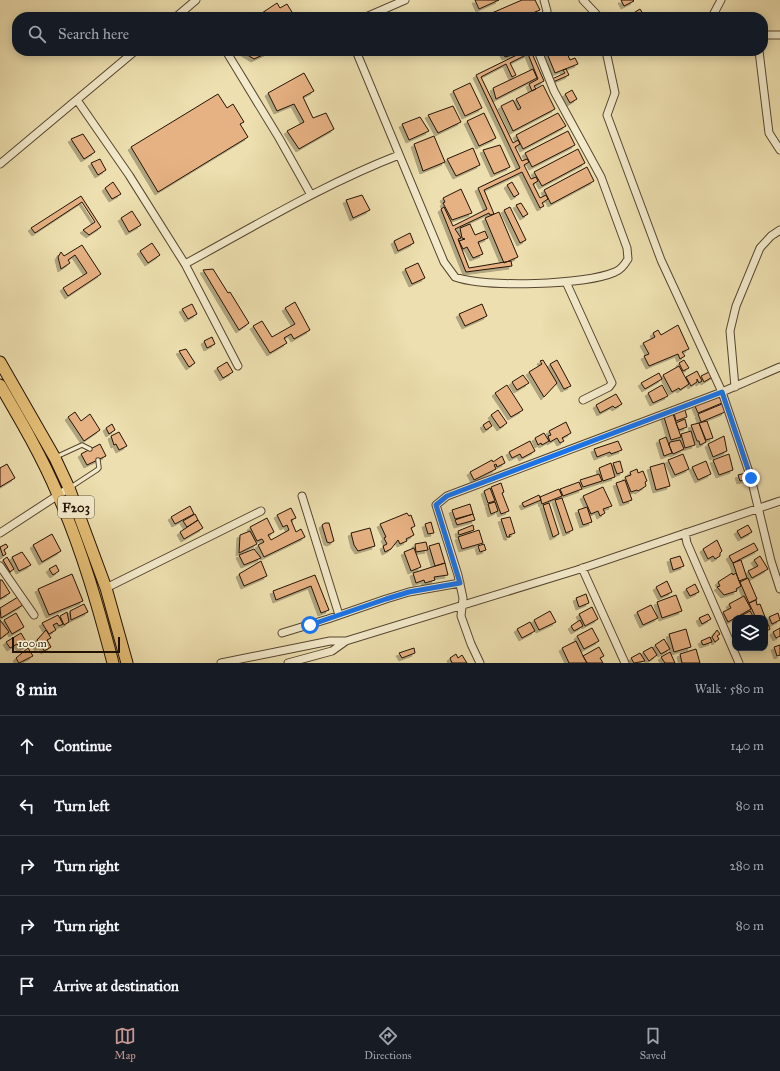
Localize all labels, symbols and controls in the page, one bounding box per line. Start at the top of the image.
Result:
search box [12,12,768,56]
icon: search [26,23,48,45]
text: Search here [58,25,129,43]
route end [742,469,760,487]
road number: F203 [58,496,94,518]
map controls [732,615,768,651]
button: layers [732,615,768,651]
route start [301,616,319,634]
scale bar [12,635,120,654]
text: 100 m [18,637,47,650]
text: 8 min [16,679,57,700]
text: Walk · 580 m [695,681,764,697]
icon: ahead [16,735,38,757]
text: Continue [54,737,112,755]
text: 140 m [730,738,764,754]
icon: left [16,795,38,817]
text: Turn left [54,797,110,815]
text: 80 m [736,798,764,814]
icon: right [16,855,38,877]
text: Turn right [54,857,119,875]
text: 280 m [729,858,764,874]
icon: right [16,915,38,937]
text: Turn right [54,917,119,935]
text: 80 m [736,918,764,934]
icon: arrive [16,975,38,997]
text: Arrive at destination [54,977,179,995]
tab: Map [114,1025,136,1062]
tab: Directions [364,1025,412,1062]
tab: Saved [640,1025,666,1062]

